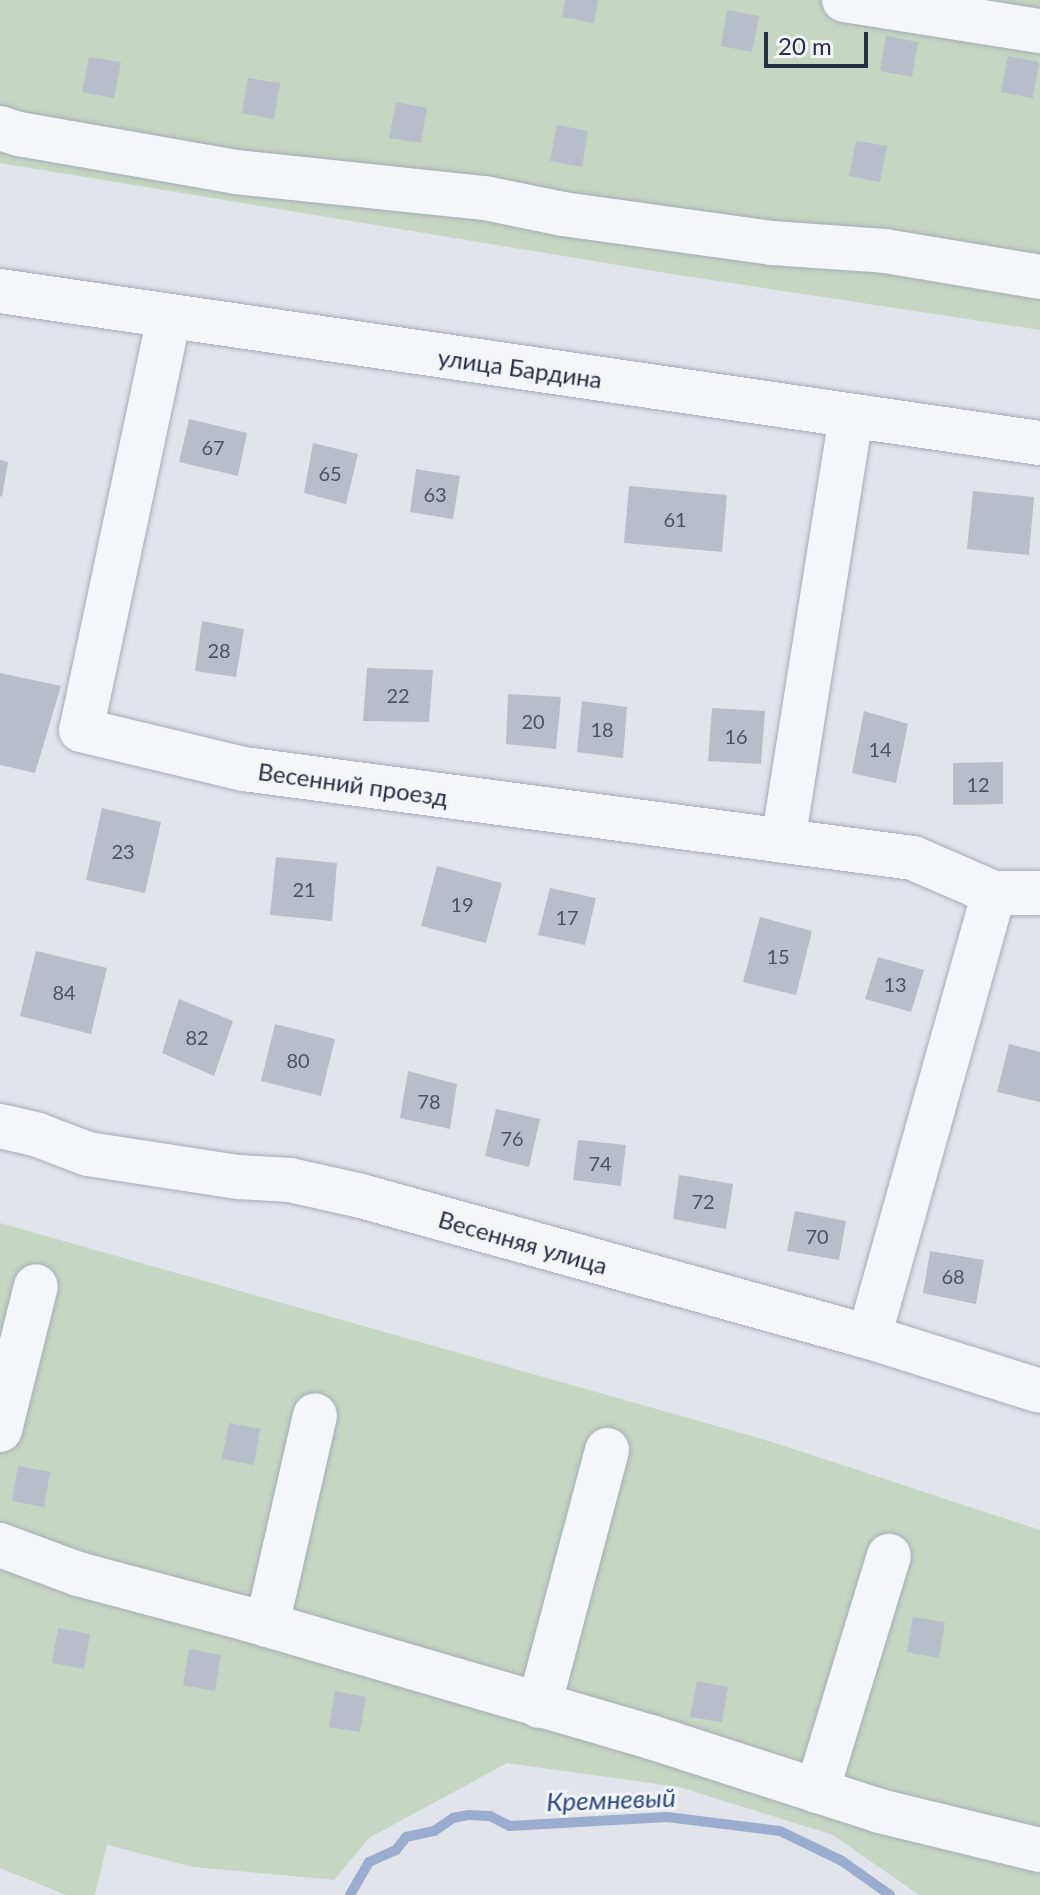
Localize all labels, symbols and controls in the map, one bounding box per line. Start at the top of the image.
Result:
scale bar [768,16,872,66]
text: 20 m [778,31,832,60]
street label: улица Бардина [436,342,604,394]
house number: 67 [201,435,225,459]
house number: 65 [318,461,342,485]
house number: 63 [423,482,447,506]
house number: 61 [663,507,687,531]
house number: 28 [207,638,231,662]
house number: 22 [386,683,410,707]
house number: 20 [521,709,545,733]
house number: 18 [590,717,614,741]
house number: 16 [724,724,748,748]
house number: 14 [868,737,892,761]
street label: Весенний проезд [256,756,450,812]
house number: 12 [966,772,990,796]
house number: 23 [111,839,135,863]
house number: 21 [292,877,316,901]
house number: 19 [450,892,474,916]
house number: 17 [555,905,579,929]
house number: 15 [766,944,790,968]
house number: 13 [883,972,907,996]
house number: 84 [52,980,76,1004]
house number: 82 [185,1025,209,1049]
house number: 80 [286,1048,310,1072]
house number: 78 [417,1089,441,1113]
house number: 76 [500,1126,524,1150]
house number: 74 [588,1151,612,1175]
house number: 72 [691,1189,715,1213]
street label: Весенняя улица [435,1204,611,1280]
house number: 70 [805,1224,829,1248]
house number: 68 [941,1264,965,1288]
water label: Кремневый [546,1782,676,1818]

